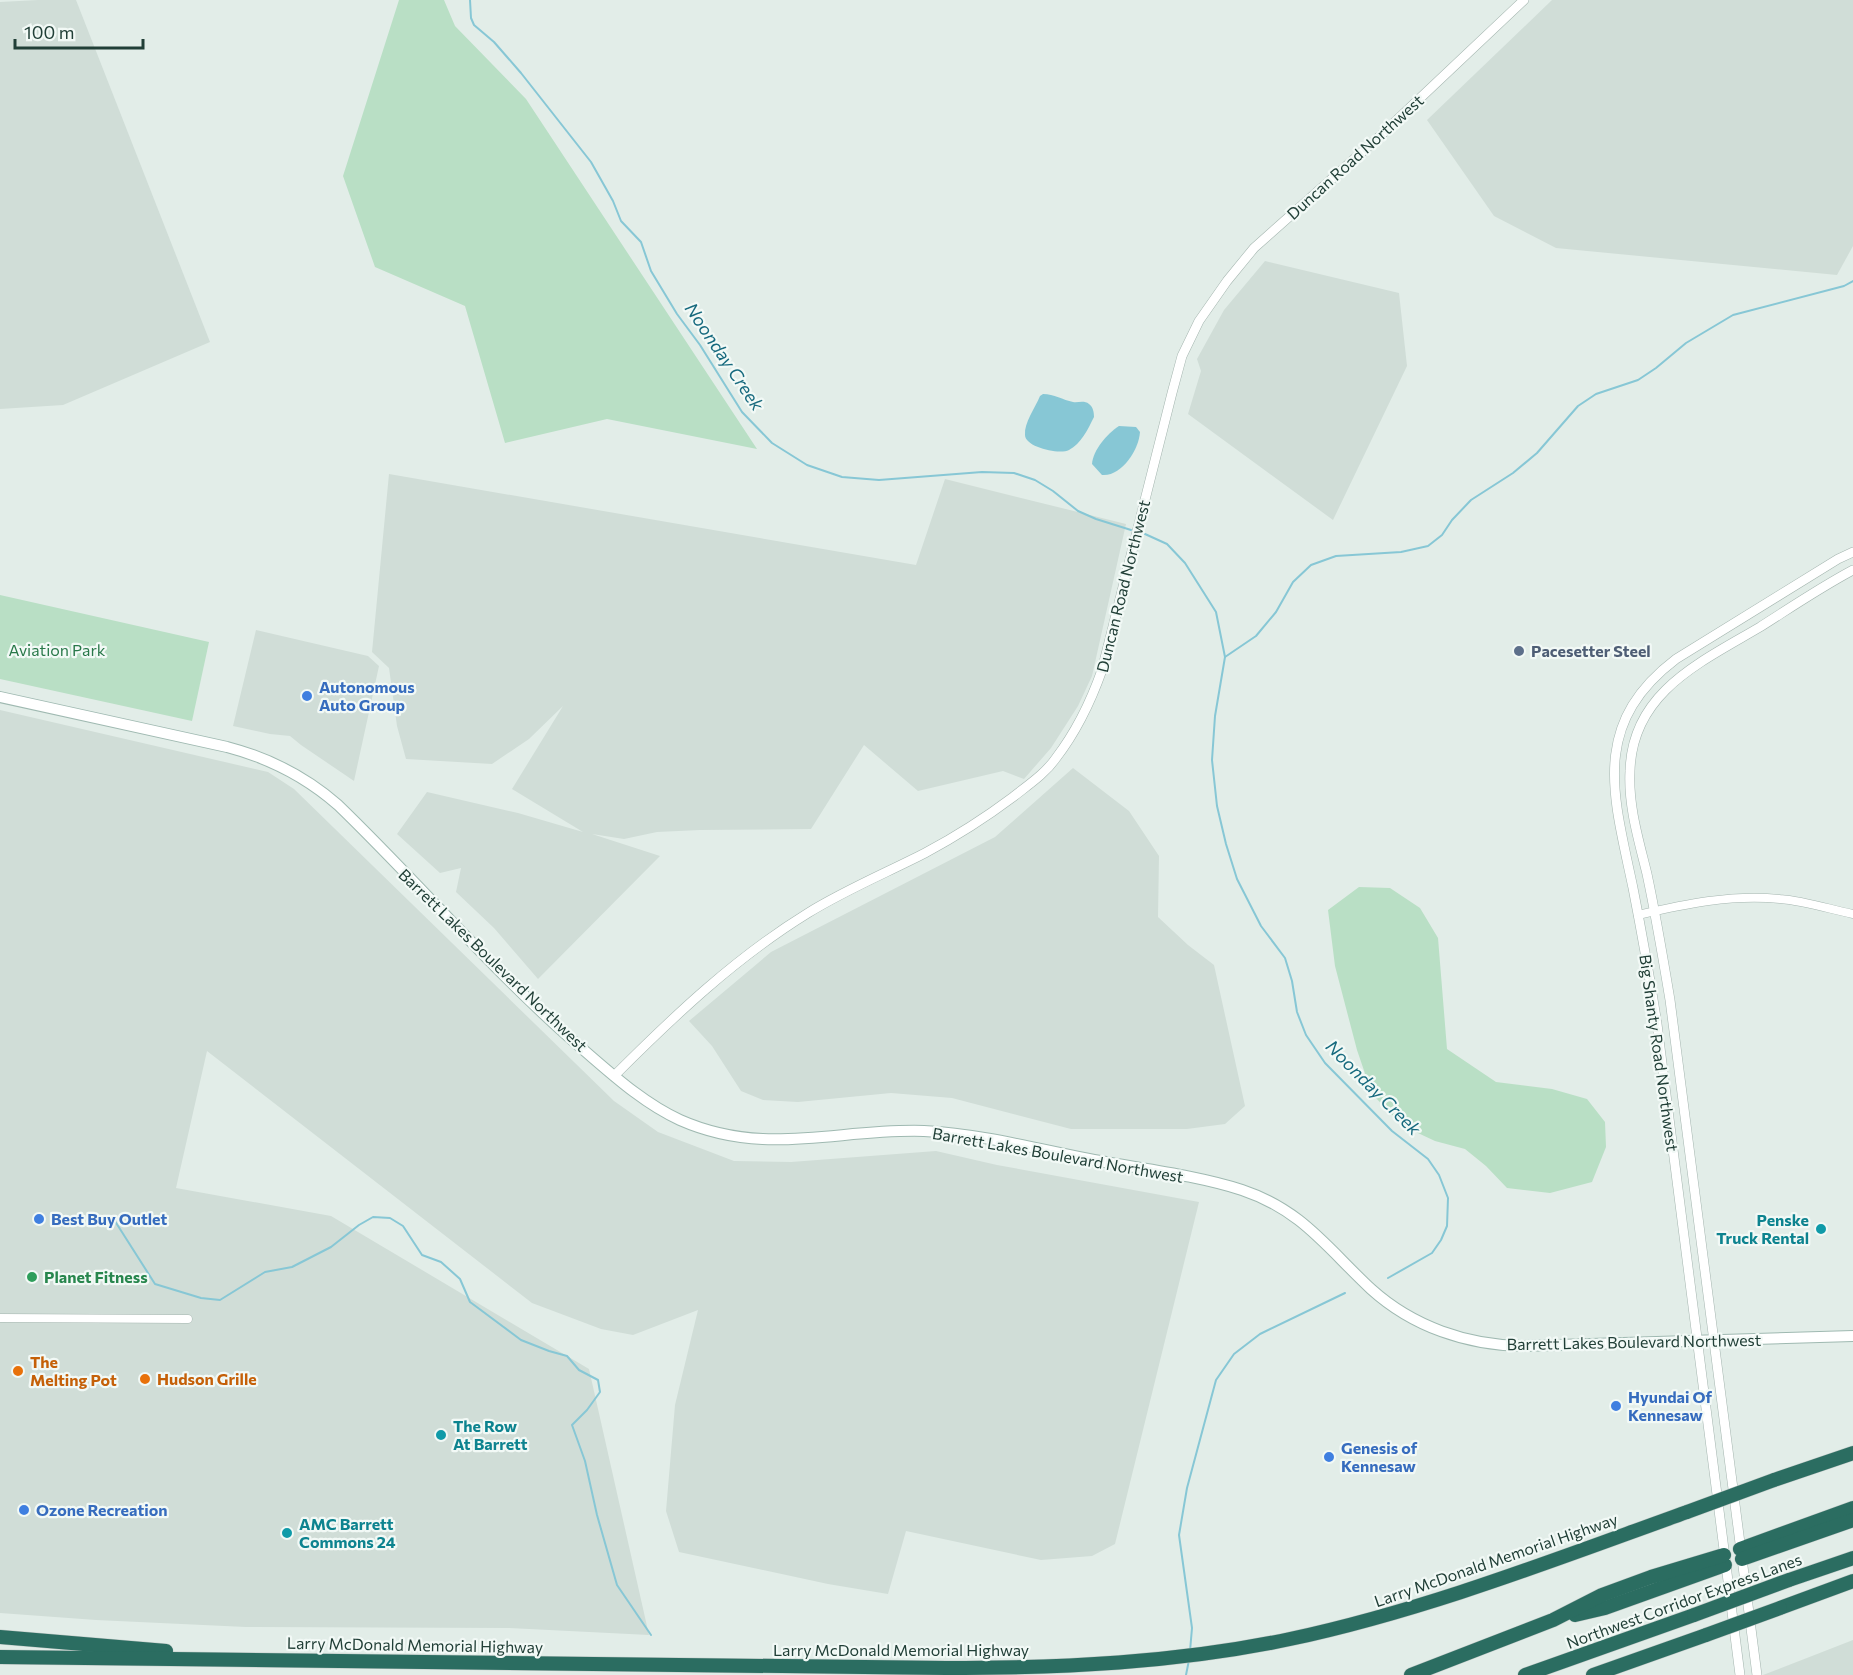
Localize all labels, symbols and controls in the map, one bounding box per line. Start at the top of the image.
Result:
scale bar [15,12,142,50]
text: 100 m [24,21,74,43]
street label: Duncan Road Northwest [1282,90,1427,223]
water label: Noonday Creek [681,298,770,416]
street label: Duncan Road Northwest [1092,497,1153,674]
park label: Aviation Park [8,640,106,659]
place label: Pacesetter Steel [1531,641,1651,660]
marker: Pacesetter Steel [1512,644,1526,658]
place label: Autonomous Auto Group [319,677,415,714]
marker: Autonomous Auto Group [300,689,314,703]
street label: Barrett Lakes Boulevard Northwest [395,864,592,1055]
street label: Big Shanty Road Northwest [1636,953,1683,1153]
water label: Noonday Creek [1322,1035,1427,1140]
street label: Barrett Lakes Boulevard Northwest [931,1123,1186,1186]
place label: Best Buy Outlet [51,1209,167,1228]
place label: Penske Truck Rental [1716,1210,1809,1247]
marker: Best Buy Outlet [32,1212,46,1226]
marker: Penske Truck Rental [1814,1222,1828,1236]
place label: Planet Fitness [44,1267,148,1286]
marker: Planet Fitness [25,1270,39,1284]
street label: Barrett Lakes Boulevard Northwest [1507,1330,1762,1353]
place label: The Melting Pot [30,1352,117,1389]
marker: The Melting Pot [11,1364,25,1378]
place label: Hudson Grille [157,1369,257,1388]
marker: Hudson Grille [138,1372,152,1386]
place label: Hyundai Of Kennesaw [1628,1387,1712,1424]
marker: Hyundai Of Kennesaw [1609,1399,1623,1413]
place label: The Row At Barrett [453,1416,528,1453]
marker: The Row At Barrett [434,1428,448,1442]
place label: Genesis of Kennesaw [1341,1438,1418,1475]
marker: Genesis of Kennesaw [1322,1450,1336,1464]
place label: Ozone Recreation [36,1500,167,1519]
marker: Ozone Recreation [17,1503,31,1517]
street label: Larry McDonald Memorial Highway [1372,1509,1620,1610]
place label: AMC Barrett Commons 24 [299,1514,396,1551]
marker: AMC Barrett Commons 24 [280,1526,294,1540]
street label: Northwest Corridor Express Lanes [1564,1549,1804,1652]
street label: Larry McDonald Memorial Highway [287,1633,543,1656]
street label: Larry McDonald Memorial Highway [773,1640,1029,1659]

